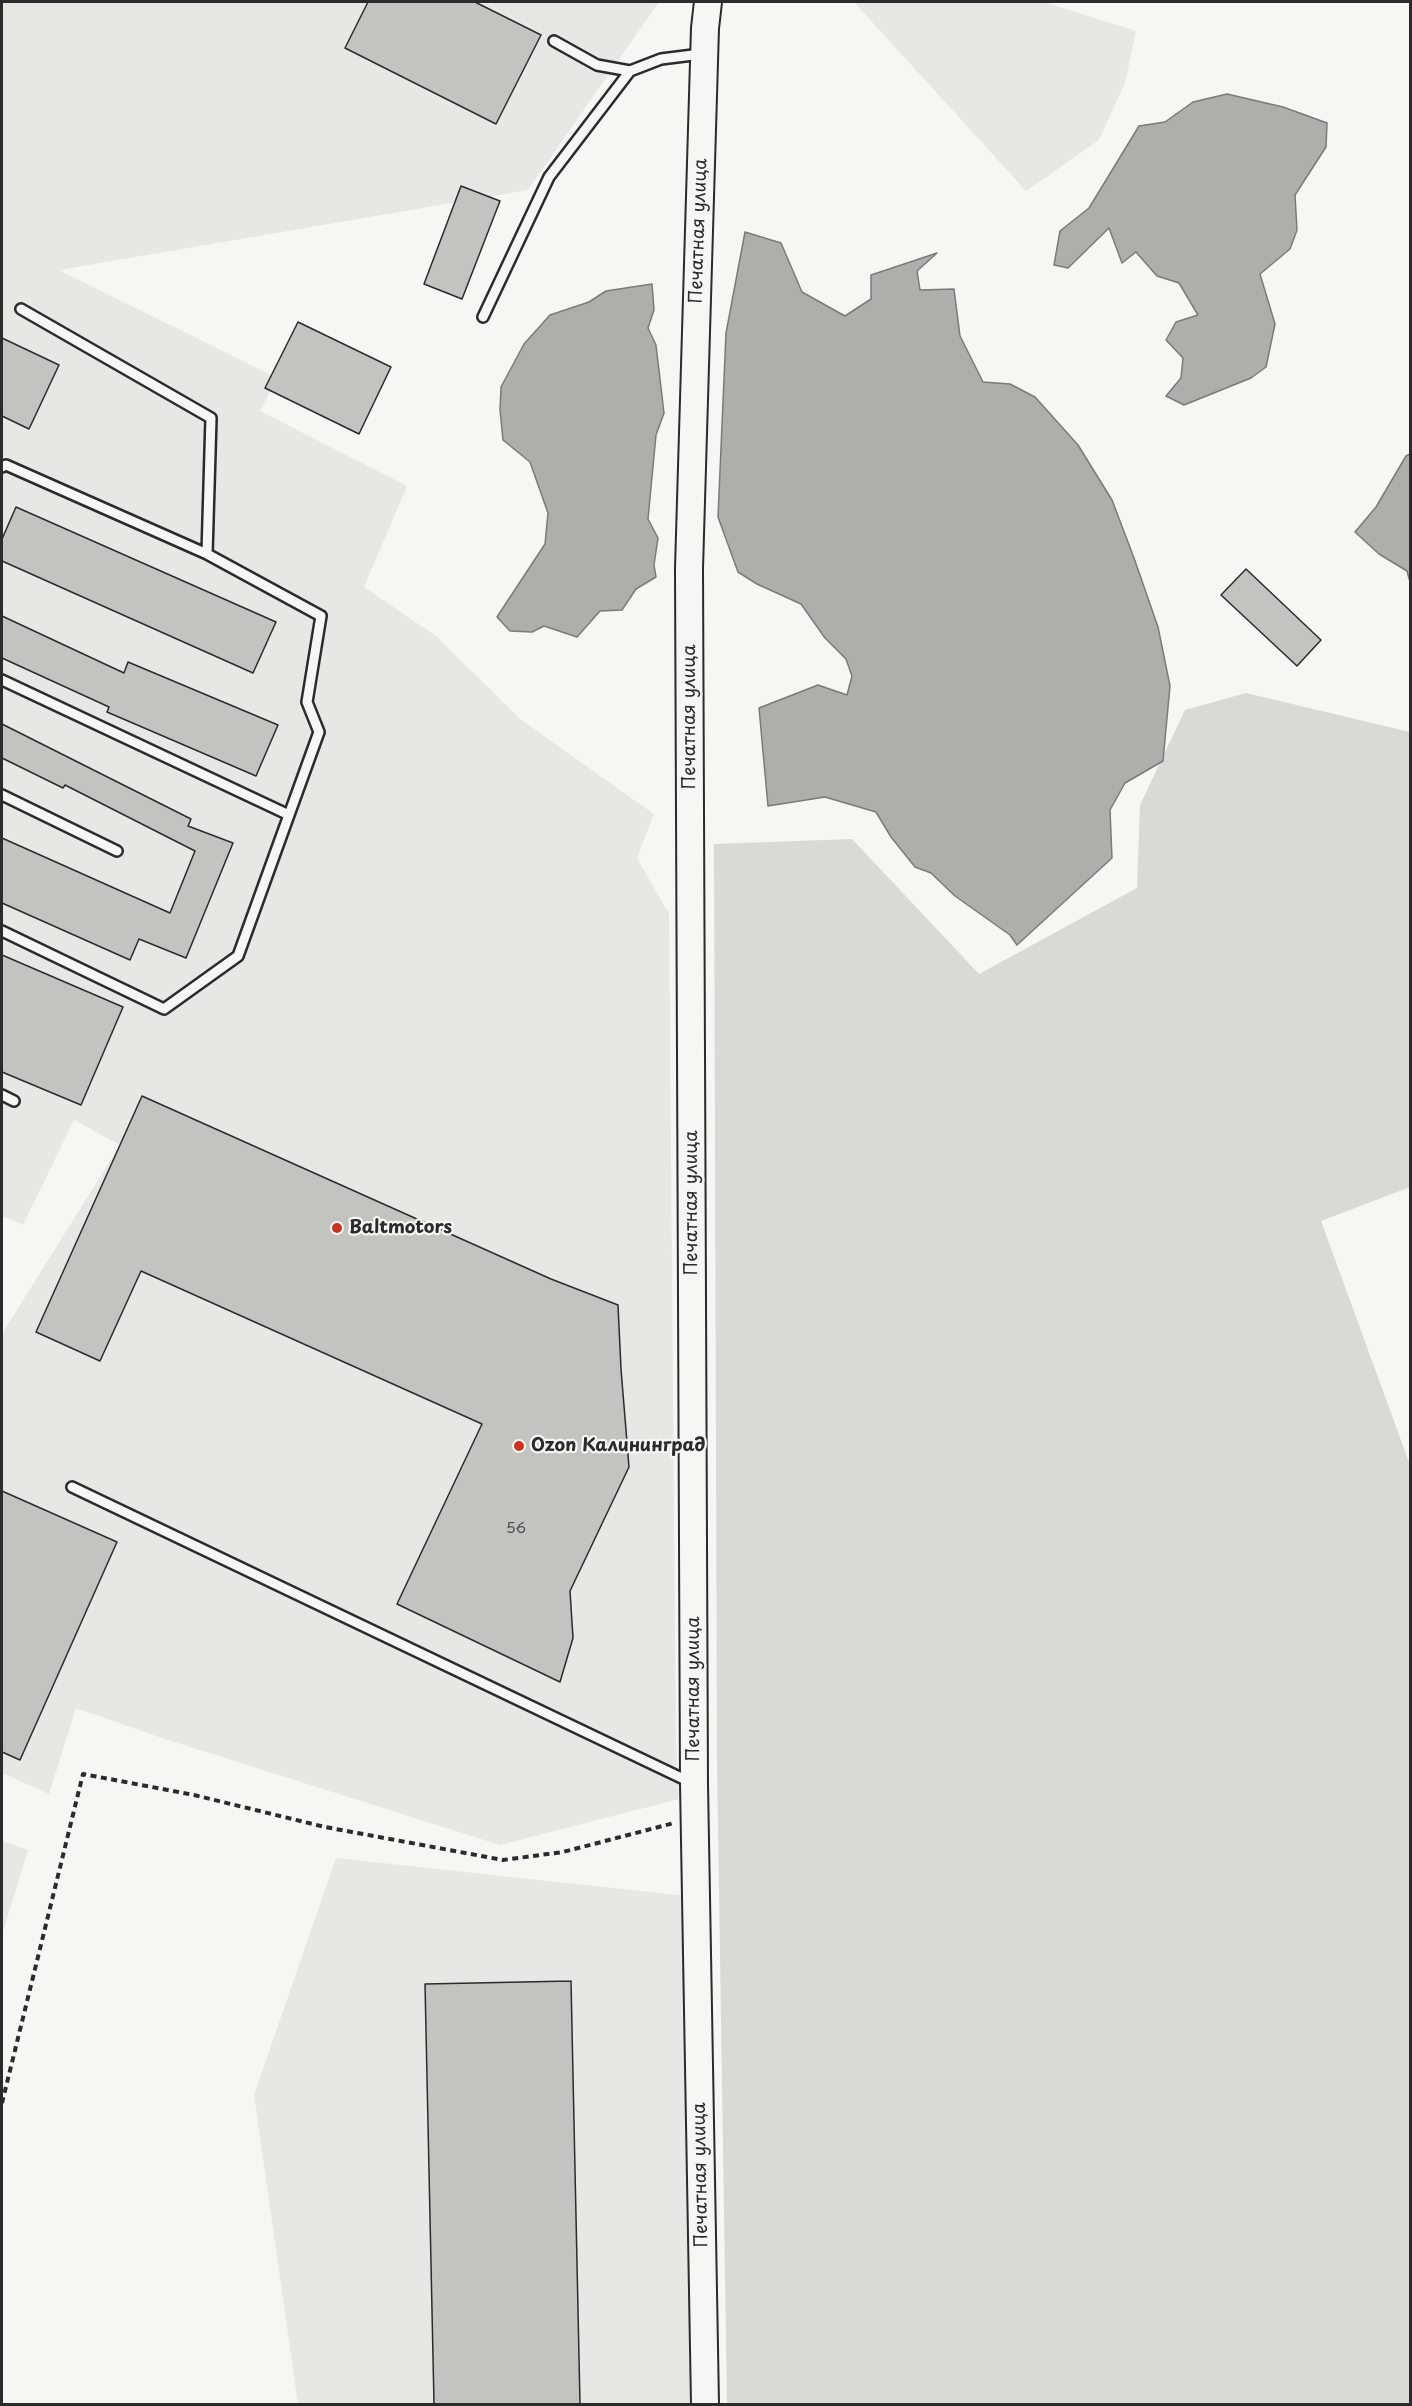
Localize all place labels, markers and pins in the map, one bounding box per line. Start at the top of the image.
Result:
place label: Baltmotors [349,1217,452,1239]
marker: Baltmotors [330,1221,344,1235]
place label: Ozon Калининград [531,1435,705,1457]
marker: Ozon Калининград [512,1439,526,1453]

